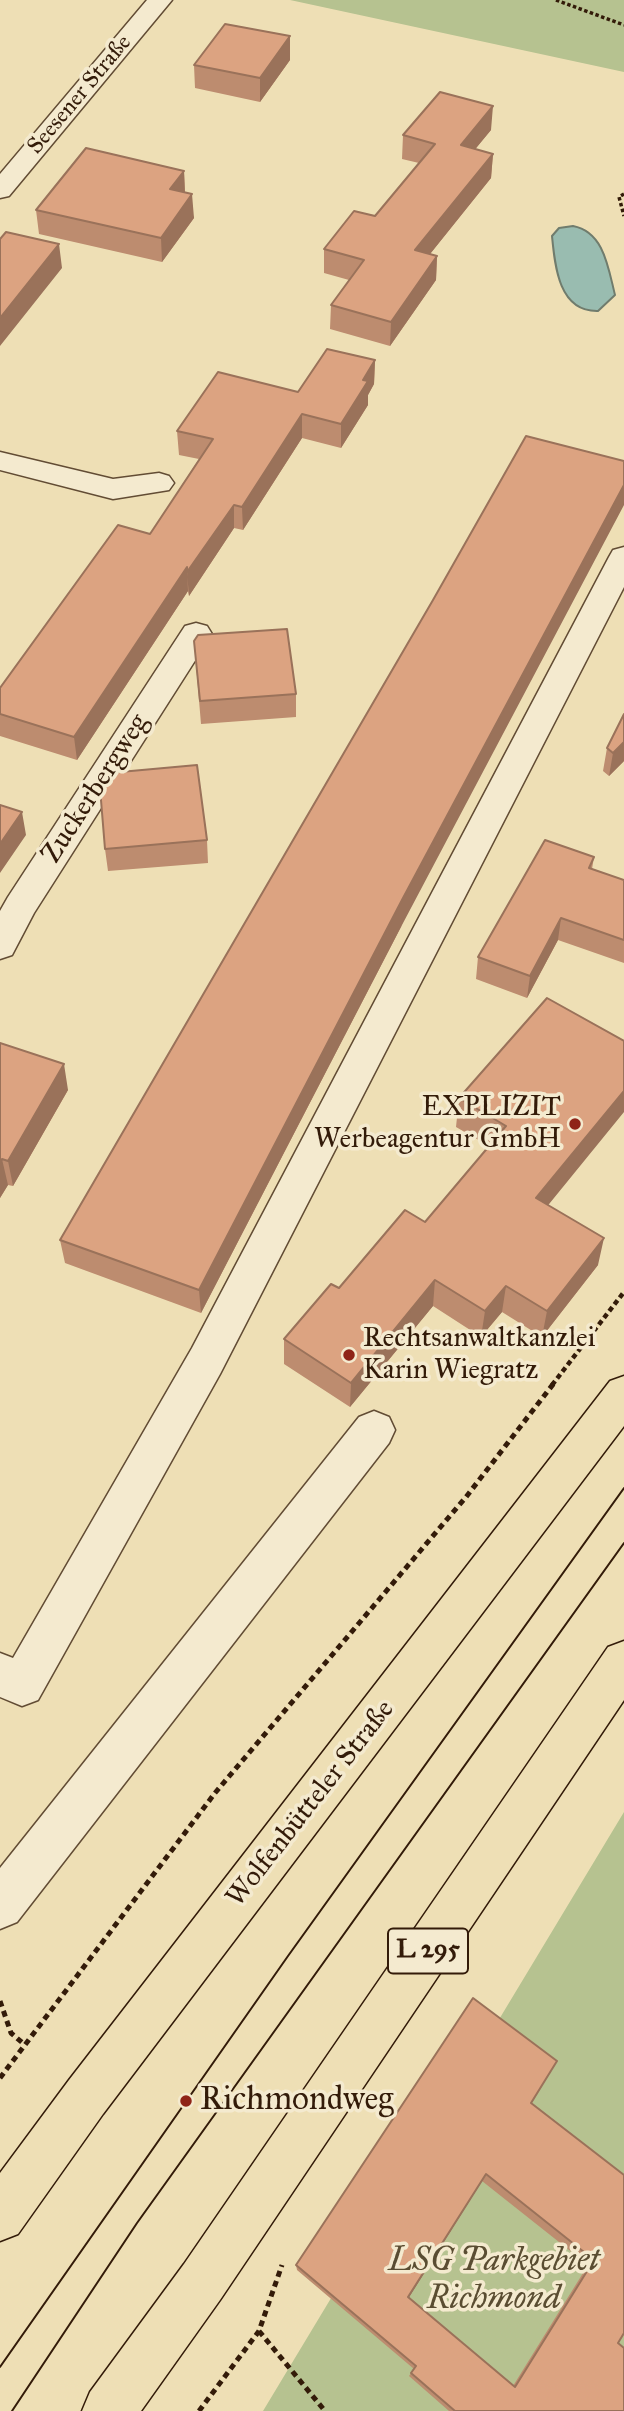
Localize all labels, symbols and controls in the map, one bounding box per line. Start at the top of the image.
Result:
street label: Seesener Straße [22,30,138,160]
street label: Zuckerbergweg [35,708,157,870]
place label: EXPLIZIT Werbeagentur GmbH [314,1091,561,1157]
marker: EXPLIZIT Werbeagentur GmbH [567,1116,583,1132]
place label: Rechtsanwaltkanzlei Karin Wiegratz [363,1322,595,1388]
marker: Rechtsanwaltkanzlei Karin Wiegratz [341,1347,357,1363]
street label: Wolfenbütteler Straße [220,1694,402,1914]
road number: L 295 [388,1928,468,1974]
place label: Richmondweg [200,2081,394,2121]
marker: Richmondweg [178,2093,194,2109]
park label: LSG Parkgebiet Richmond [388,2242,600,2320]

